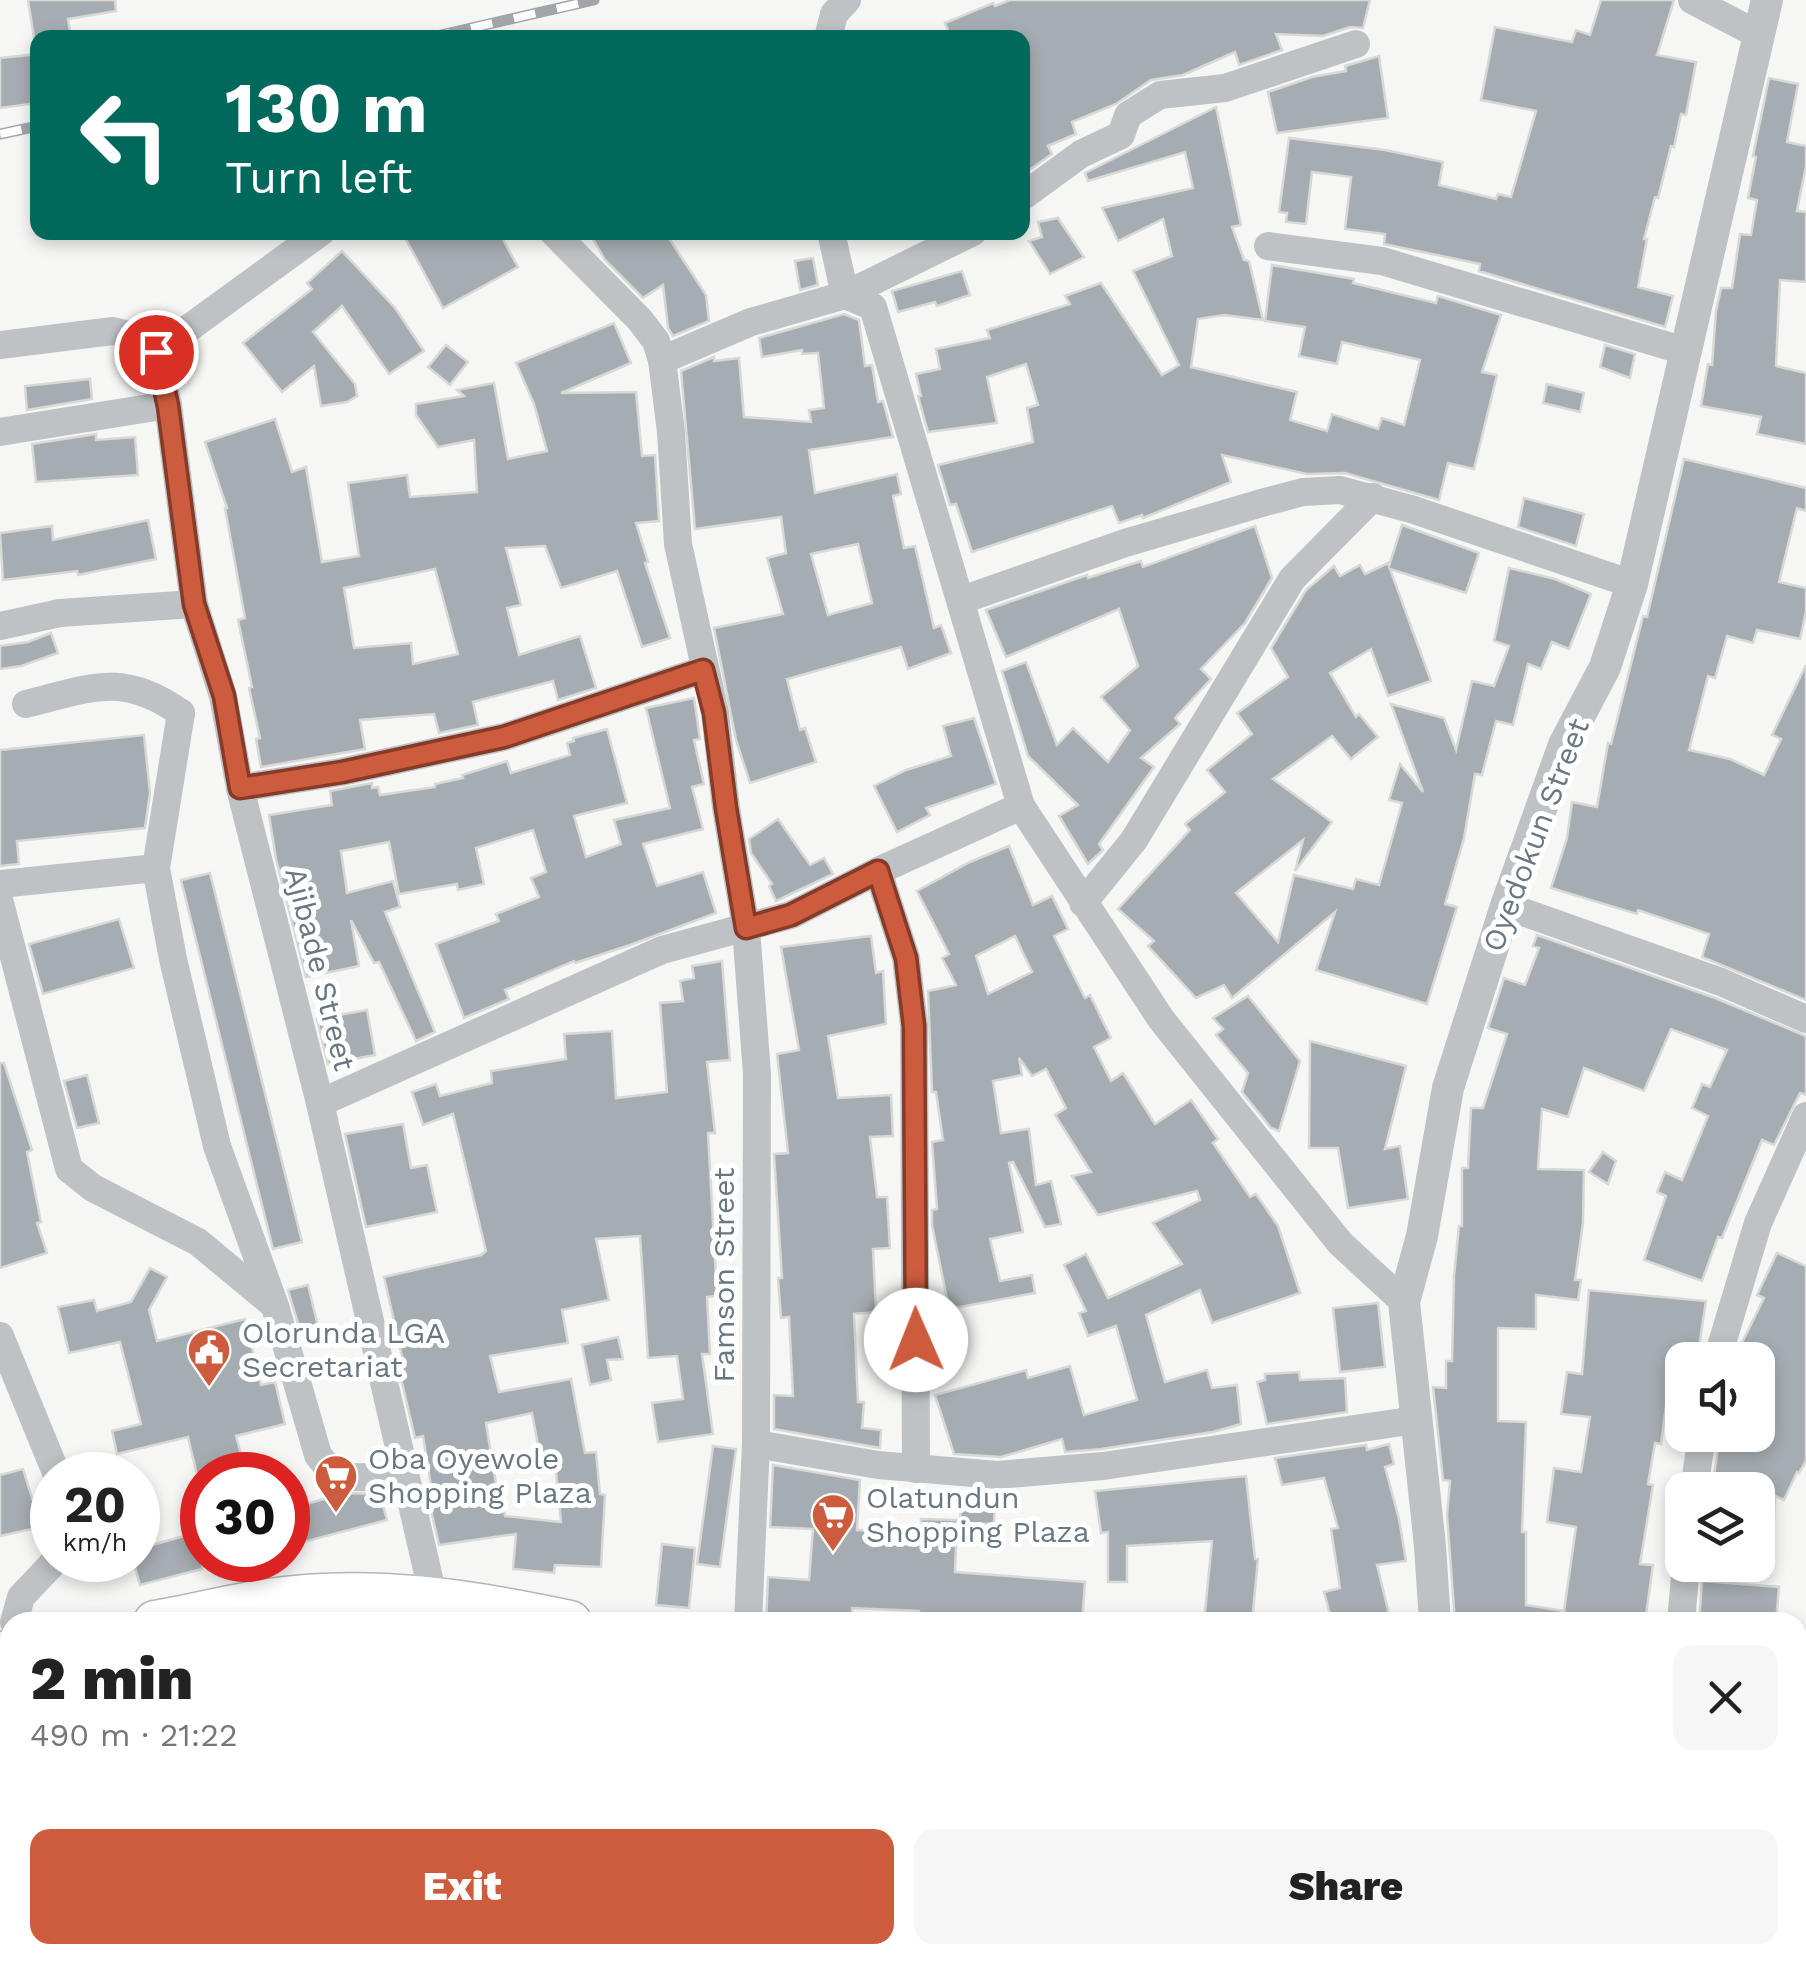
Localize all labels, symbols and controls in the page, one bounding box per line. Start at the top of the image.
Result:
text: 130 m [225,67,428,149]
icon: left [60,70,190,200]
text: Turn left [225,151,412,204]
pin [114,310,199,395]
icon: arrive [129,325,184,380]
street label: Oyedokun Street [1475,713,1596,956]
street label: Ajibade Street [278,864,363,1075]
street label: Famson Street [706,1167,741,1383]
position arrow [864,1288,968,1392]
place label: Olorunda LGA Secretariat [242,1315,445,1384]
public building icon: Olorunda LGA Secretariat [186,1327,232,1388]
map controls [1665,1342,1775,1582]
button: sound [1665,1342,1775,1452]
place label: Oba Oyewole Shopping Plaza [368,1441,592,1510]
speed limit sign: 30 [180,1452,310,1582]
supermarket icon: Oba Oyewole Shopping Plaza [313,1453,359,1514]
button: layers [1665,1472,1775,1582]
text: 20 [64,1475,126,1534]
place label: Olatundun Shopping Plaza [866,1480,1090,1549]
supermarket icon: Olatundun Shopping Plaza [810,1492,856,1553]
text: km/h [63,1528,127,1557]
text: 2 min [30,1643,194,1714]
button: close [1673,1645,1778,1750]
text: 490 m · 21:22 [30,1716,238,1754]
button: Exit [30,1829,894,1944]
button: Share [914,1829,1778,1944]

